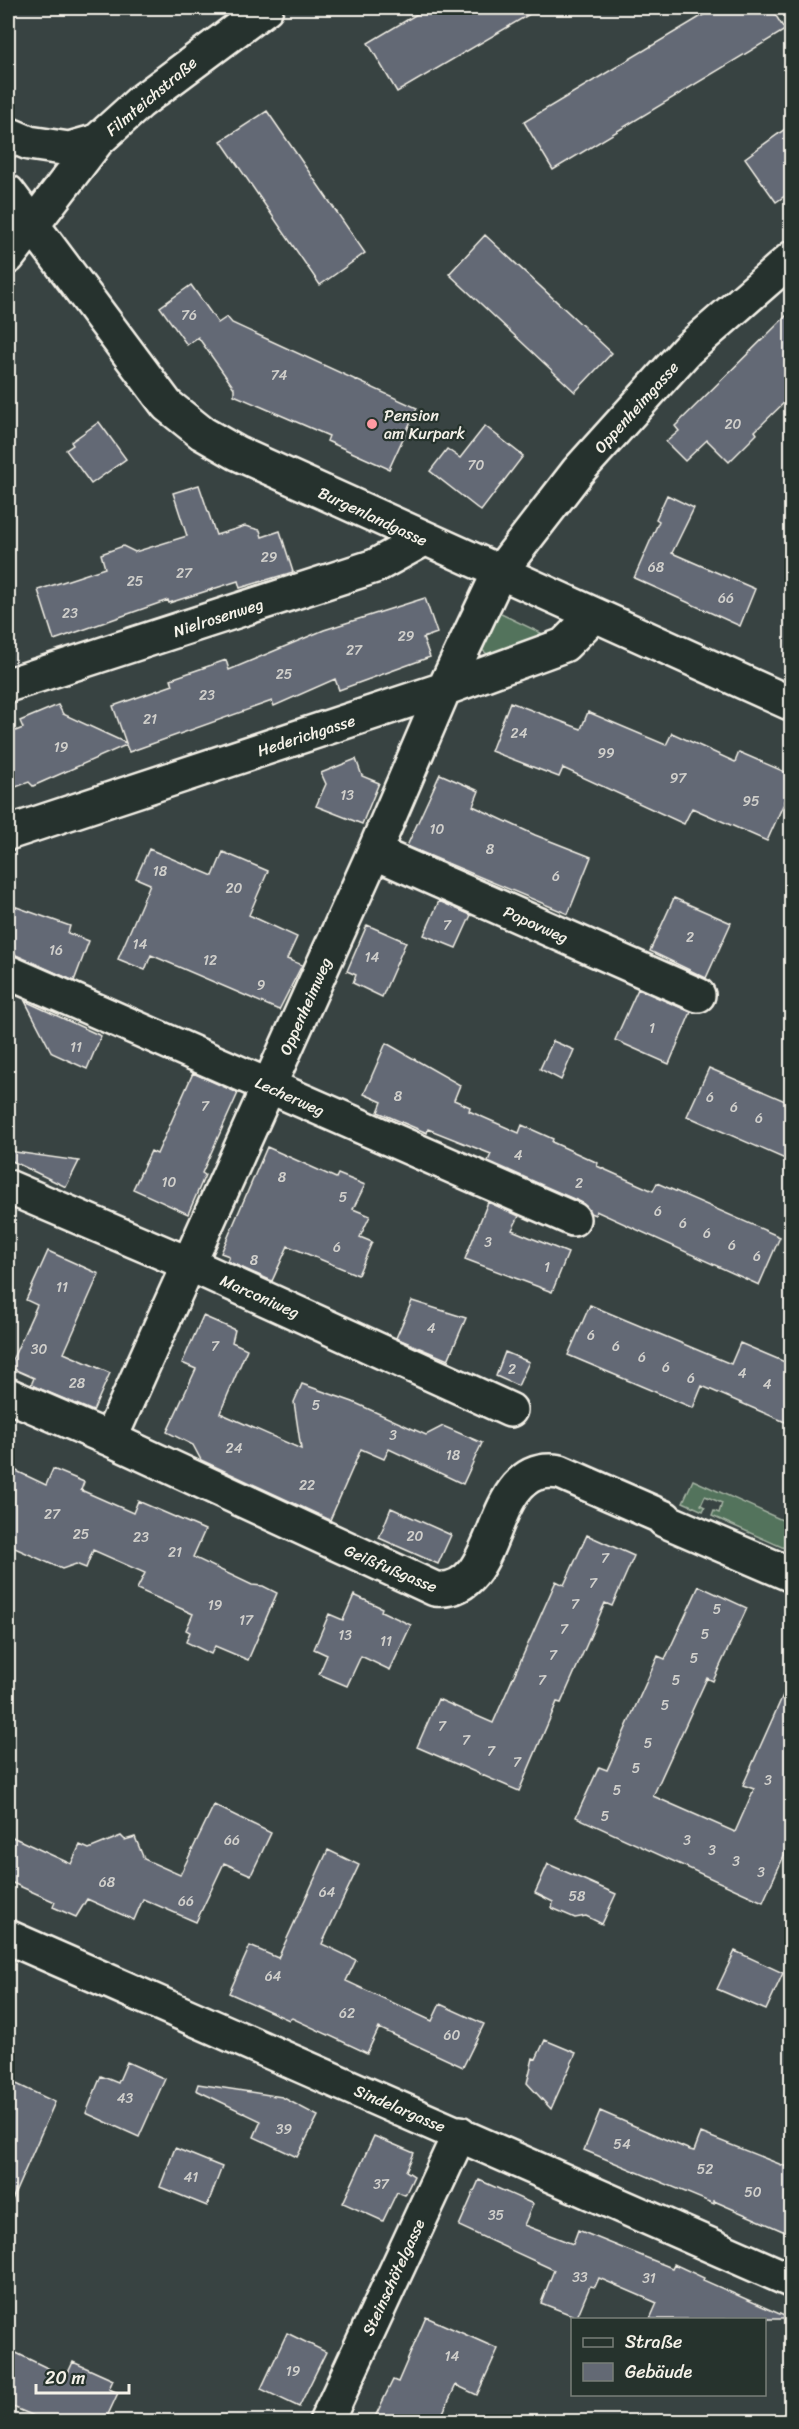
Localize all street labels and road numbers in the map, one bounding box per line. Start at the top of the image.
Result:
street label: Filmteichstraße [99,49,204,144]
street label: Oppenheimgasse [587,354,686,460]
street label: Burgenlandgasse [313,478,432,555]
street label: Nielrosenweg [169,589,267,646]
street label: Hederichgasse [253,706,359,765]
street label: Popovweg [499,897,573,952]
street label: Oppenheimweg [271,952,340,1060]
street label: Lecherweg [250,1068,329,1125]
street label: Marconiweg [215,1266,304,1327]
street label: Geißfußgasse [340,1536,442,1601]
street label: Sindelargasse [349,2076,450,2141]
street label: Steinschötelgasse [354,2214,433,2341]

